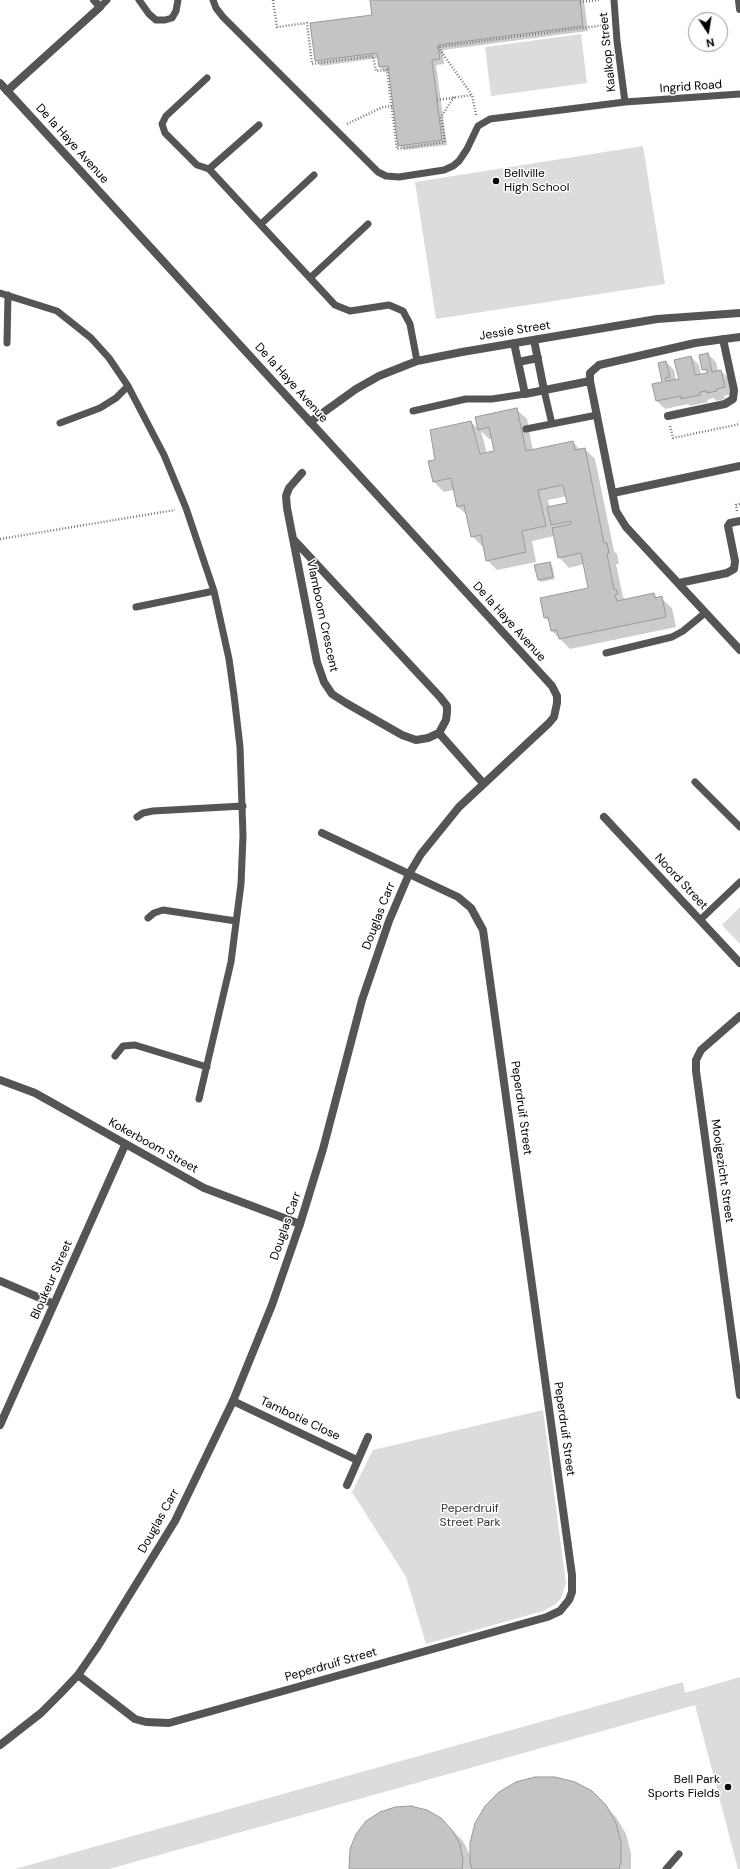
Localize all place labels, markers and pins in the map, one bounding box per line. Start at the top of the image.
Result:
place label: Bellville High School [504,167,569,195]
marker: Bellville High School [491,176,501,186]
place label: Bell Park Sports Fields [648,1773,720,1801]
marker: Bell Park Sports Fields [723,1782,733,1792]

